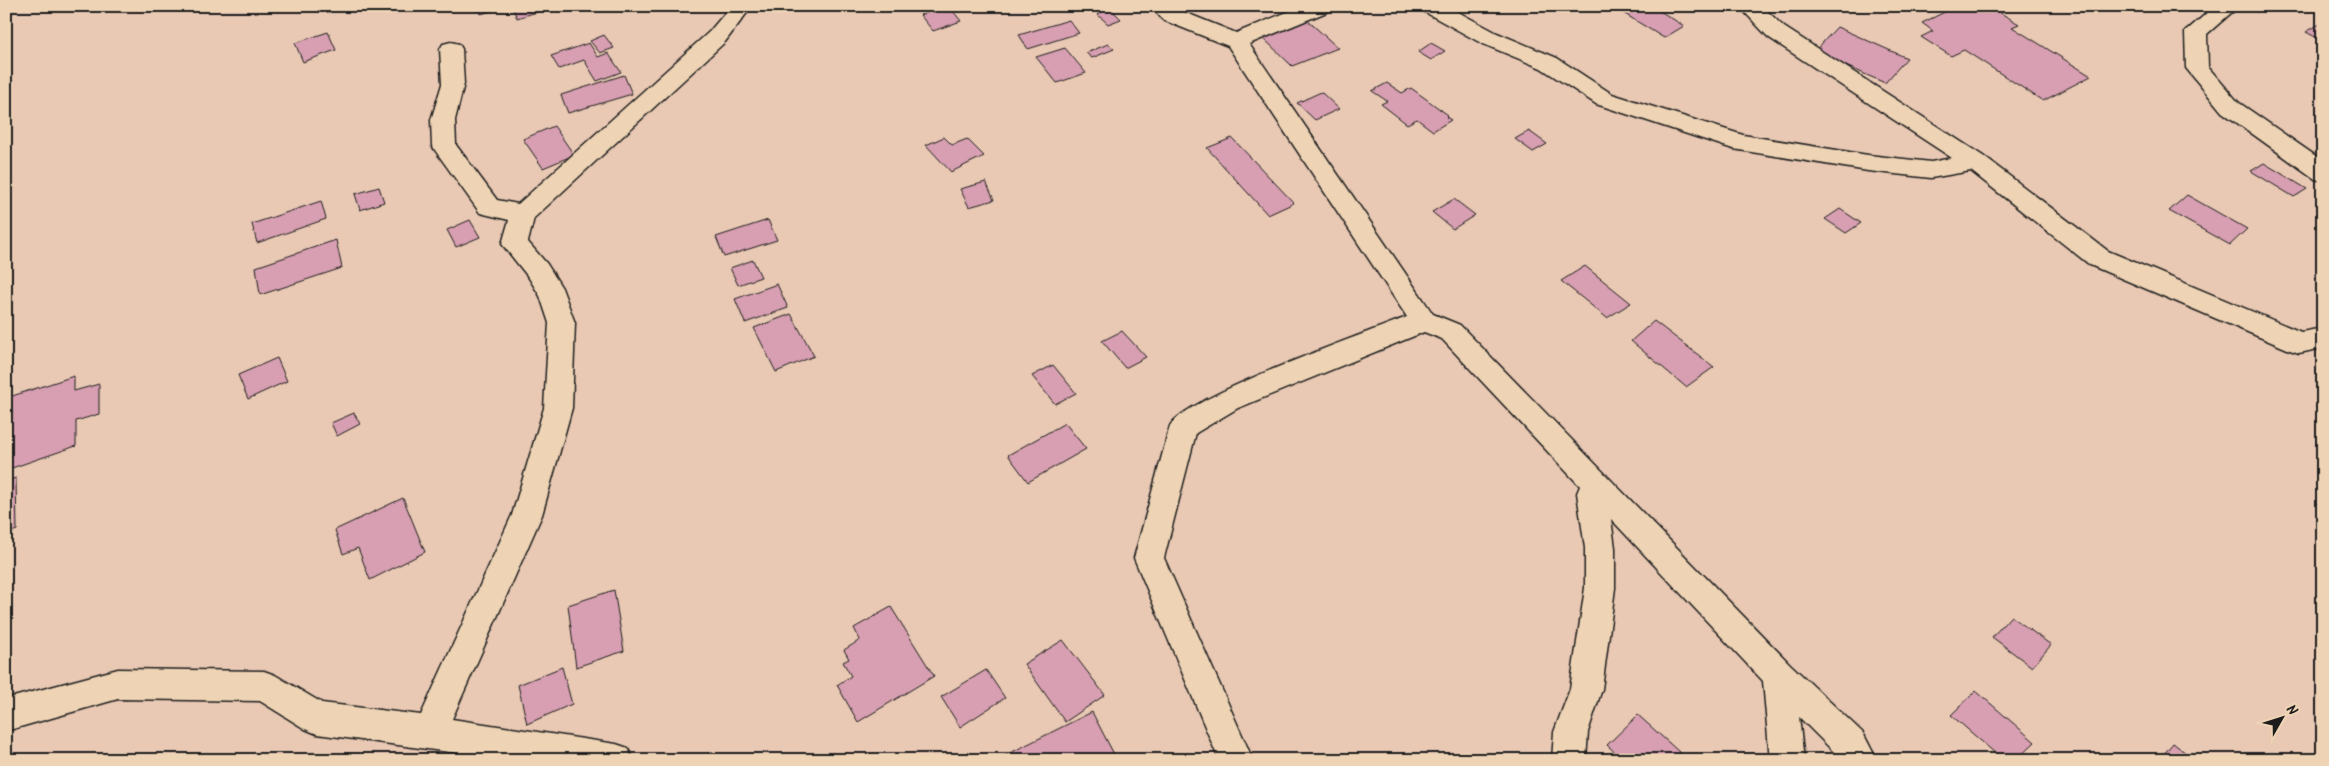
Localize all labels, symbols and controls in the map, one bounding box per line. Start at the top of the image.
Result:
north arrow [2256,694,2306,744]
text: N [2280,700,2303,721]

